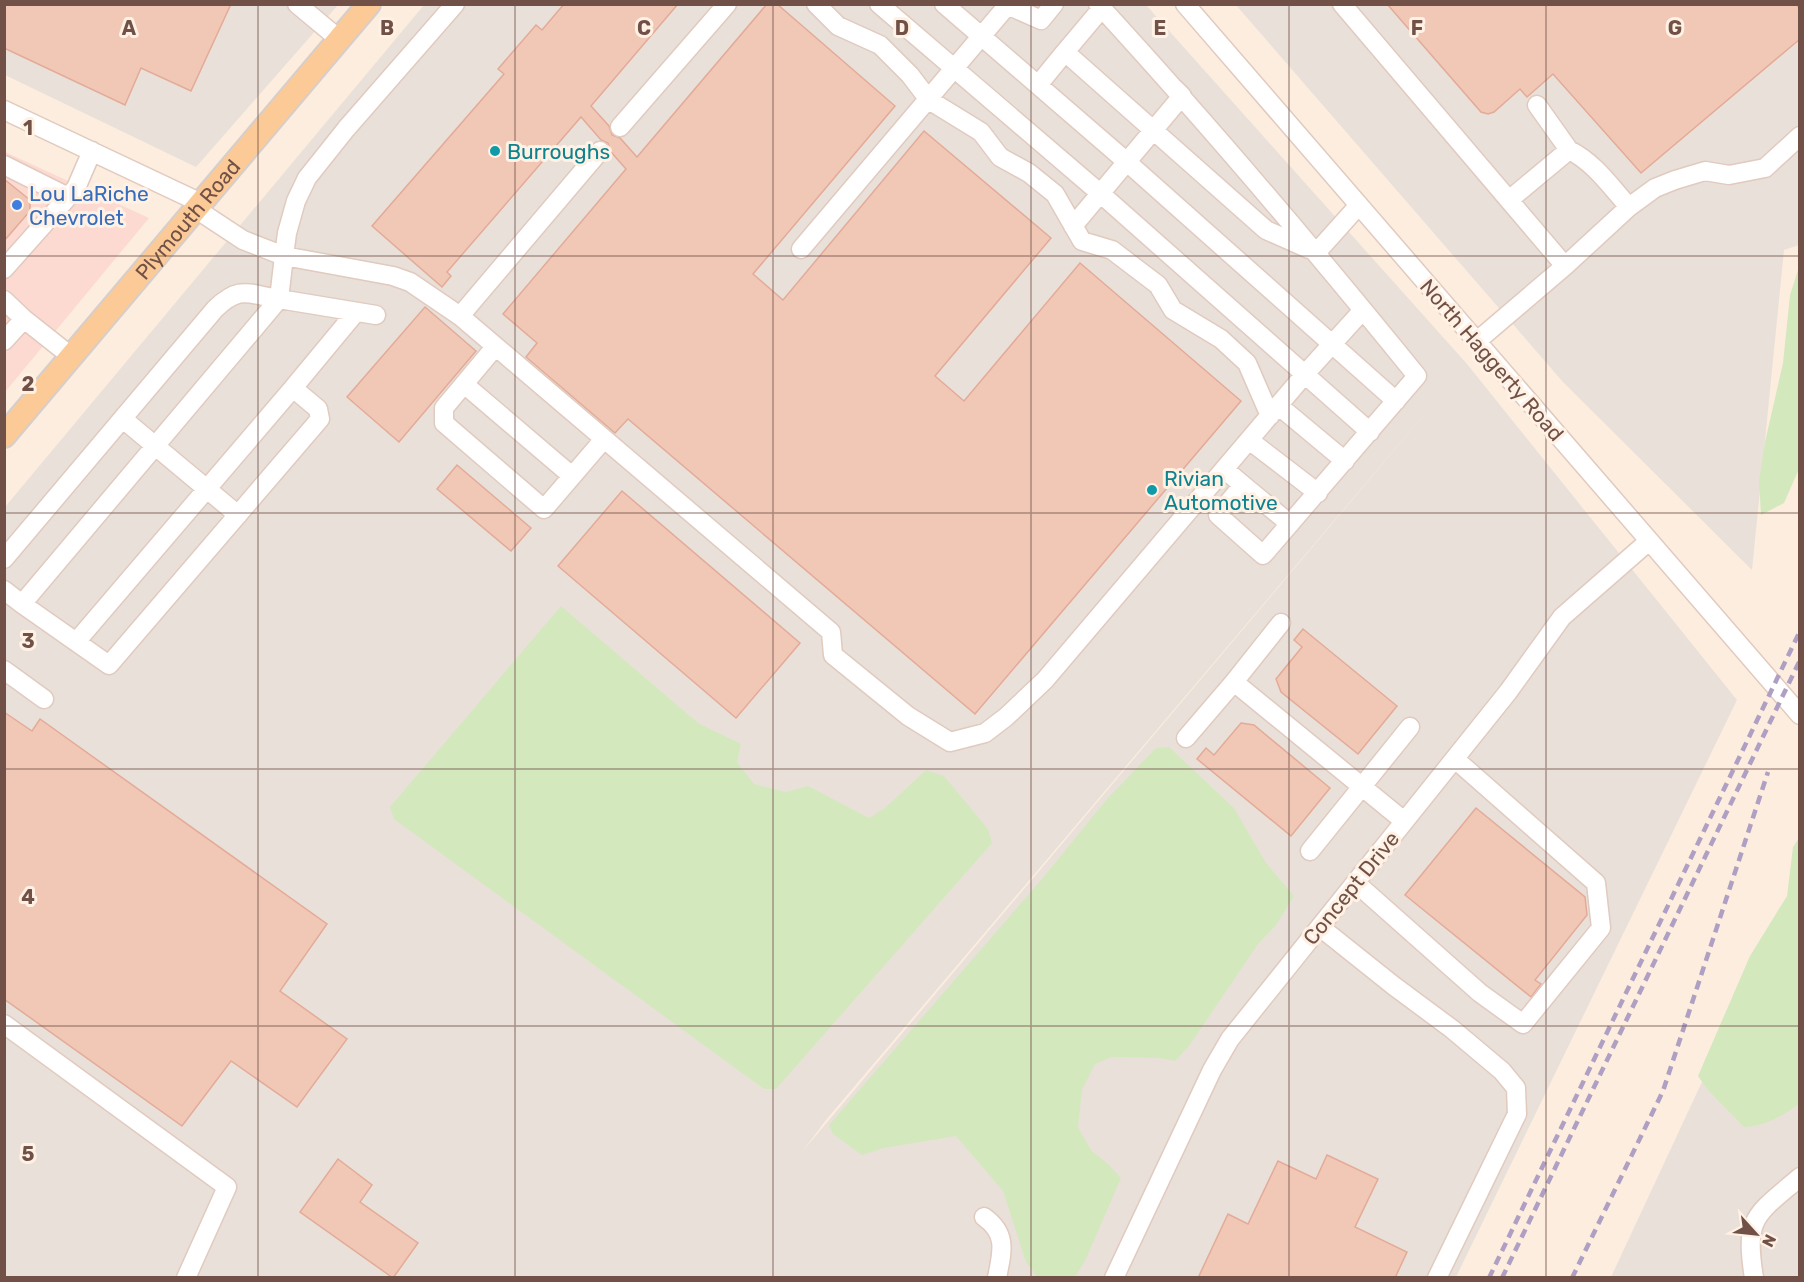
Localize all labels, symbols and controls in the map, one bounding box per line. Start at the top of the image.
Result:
text: A [122,16,137,40]
text: B [380,16,394,40]
text: C [637,16,651,40]
text: D [895,16,909,40]
text: E [1154,16,1166,40]
text: F [1411,16,1423,40]
text: G [1668,16,1682,40]
text: 1 [23,116,33,140]
place label: Burroughs [507,139,610,164]
marker: Burroughs [488,144,502,158]
street label: Plymouth Road [129,154,245,284]
place label: Lou LaRiche Chevrolet [29,181,149,230]
marker: Lou LaRiche Chevrolet [10,198,24,212]
street label: North Haggerty Road [1415,274,1569,446]
text: 2 [22,372,35,396]
place label: Rivian Automotive [1164,466,1278,515]
marker: Rivian Automotive [1145,483,1159,497]
text: 3 [21,629,35,653]
street label: Concept Drive [1298,826,1404,950]
text: 4 [21,885,35,909]
text: 5 [22,1142,35,1166]
north arrow [1726,1204,1786,1264]
text: N [1758,1231,1780,1250]

